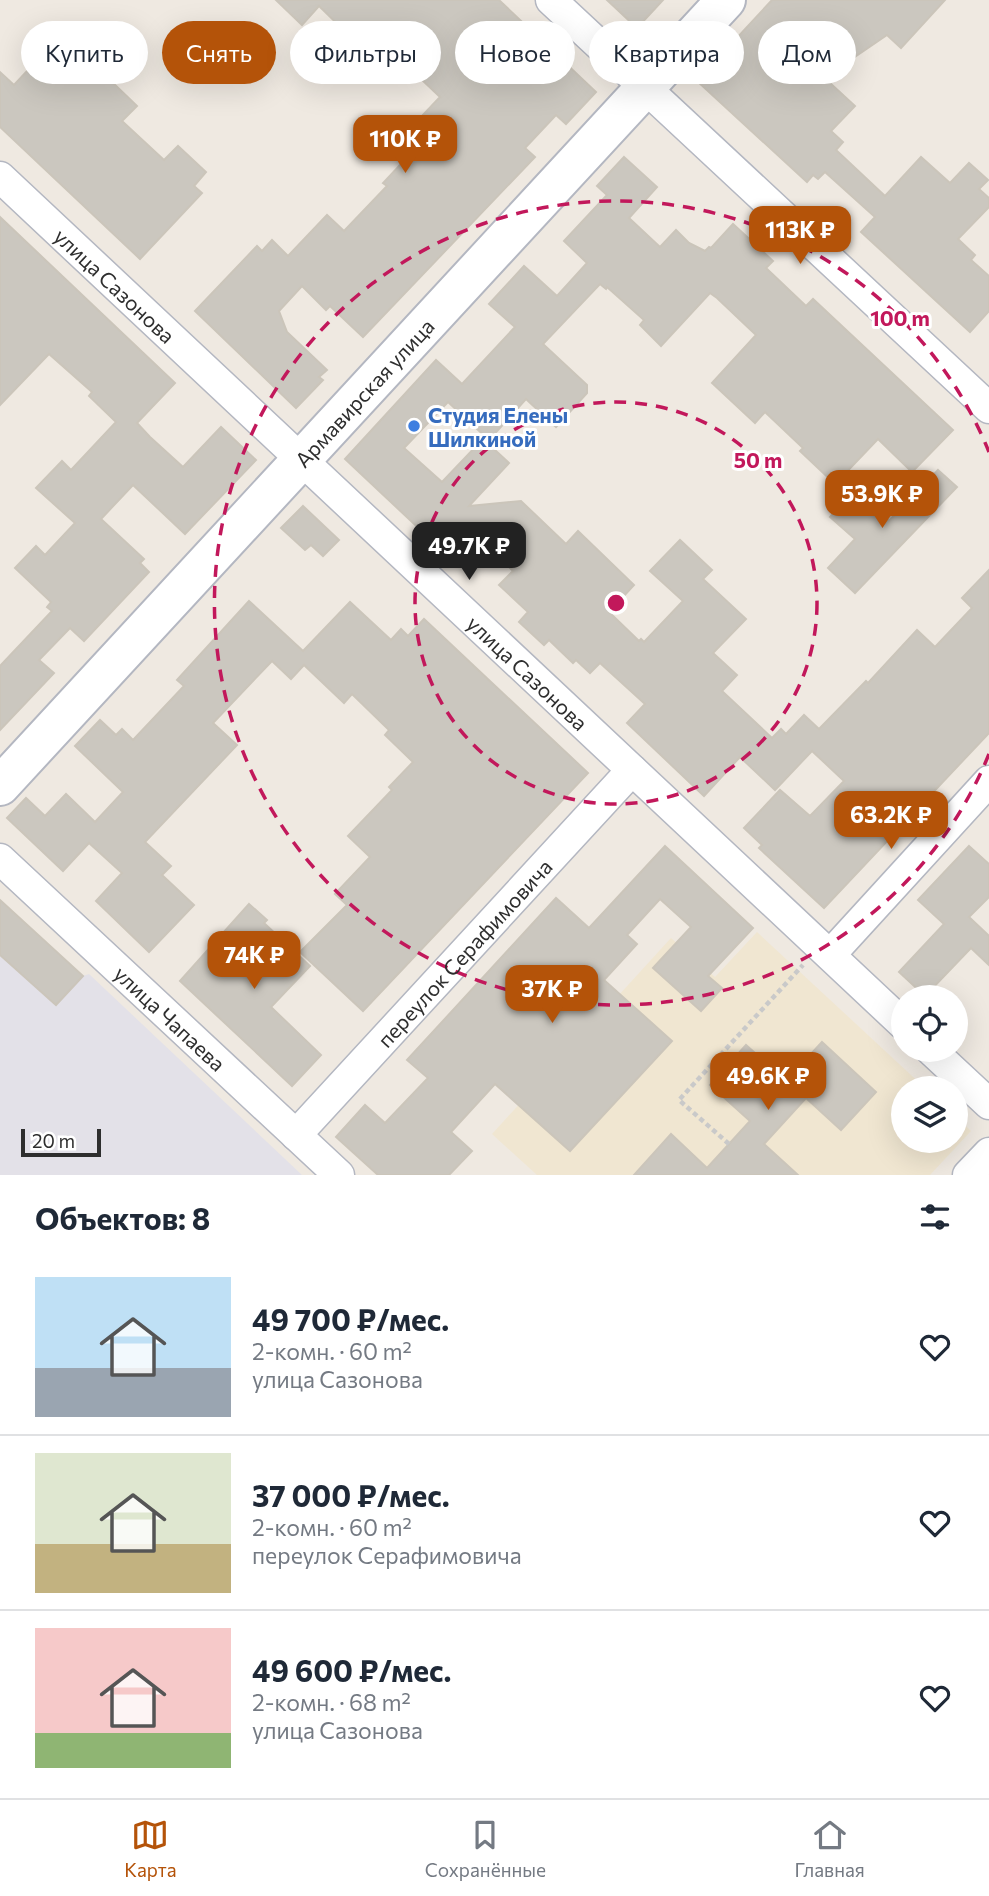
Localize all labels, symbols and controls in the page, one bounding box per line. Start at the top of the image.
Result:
chip: Купить [21,21,148,84]
chip: Снять [162,21,276,84]
chip: Фильтры [290,21,441,84]
chip: Новое [455,21,575,84]
chip: Квартира [589,21,744,84]
chip: Дом [758,21,856,84]
pin: 110K ₽ [348,116,462,175]
text: 110K ₽ [369,124,441,152]
pin: 113K ₽ [743,206,857,266]
text: 113K ₽ [765,215,835,243]
street label: улица Сазонова [50,223,181,348]
text: 100 m [870,305,930,330]
street label: Армавирская улица [289,313,438,472]
place label: Студия Елены Шилкиной [428,402,568,451]
marker: Студия Елены Шилкиной [406,418,422,434]
text: 50 m [734,447,782,472]
pin: 53.9K ₽ [817,470,947,530]
text: 53.9K ₽ [841,479,923,507]
pin: 49.7K ₽ [404,522,534,582]
text: 49.7K ₽ [428,531,510,559]
centre of rings [604,591,628,615]
street label: улица Сазонова [463,610,594,735]
pin: 63.2K ₽ [826,792,956,851]
text: 63.2K ₽ [850,800,932,828]
street label: переулок Серафимовича [371,853,557,1052]
pin: 74K ₽ [205,932,303,991]
text: 74K ₽ [224,940,285,968]
street label: улица Чапаева [110,960,231,1076]
pin: 37K ₽ [503,965,601,1025]
text: 37K ₽ [521,974,583,1002]
map controls [891,985,968,1153]
button: locate [891,985,968,1062]
pin: 49.6K ₽ [703,1052,833,1112]
text: 49.6K ₽ [726,1061,810,1089]
button: layers [891,1076,968,1153]
scale bar [21,1126,102,1158]
text: 20 m [32,1129,75,1152]
icon: filters [916,1198,954,1236]
text: Объектов: 8 [35,1199,210,1236]
text: 49 700 ₽/мес. [252,1300,449,1337]
icon: home [91,1305,175,1389]
icon: heart [916,1328,954,1366]
text: 2-комн. · 60 m² [252,1337,412,1365]
text: улица Сазонова [252,1365,423,1393]
text: 37 000 ₽/мес. [252,1476,450,1513]
icon: home [91,1481,175,1565]
icon: heart [916,1504,954,1542]
text: 2-комн. · 60 m² [252,1513,412,1541]
text: переулок Серафимовича [252,1541,522,1569]
text: 49 600 ₽/мес. [252,1651,451,1688]
icon: home [91,1656,175,1740]
icon: heart [916,1679,954,1717]
text: 2-комн. · 68 m² [252,1688,411,1716]
text: улица Сазонова [252,1716,423,1744]
tab: Карта [124,1816,177,1881]
tab: Сохранённые [425,1816,546,1881]
tab: Главная [794,1816,865,1881]

